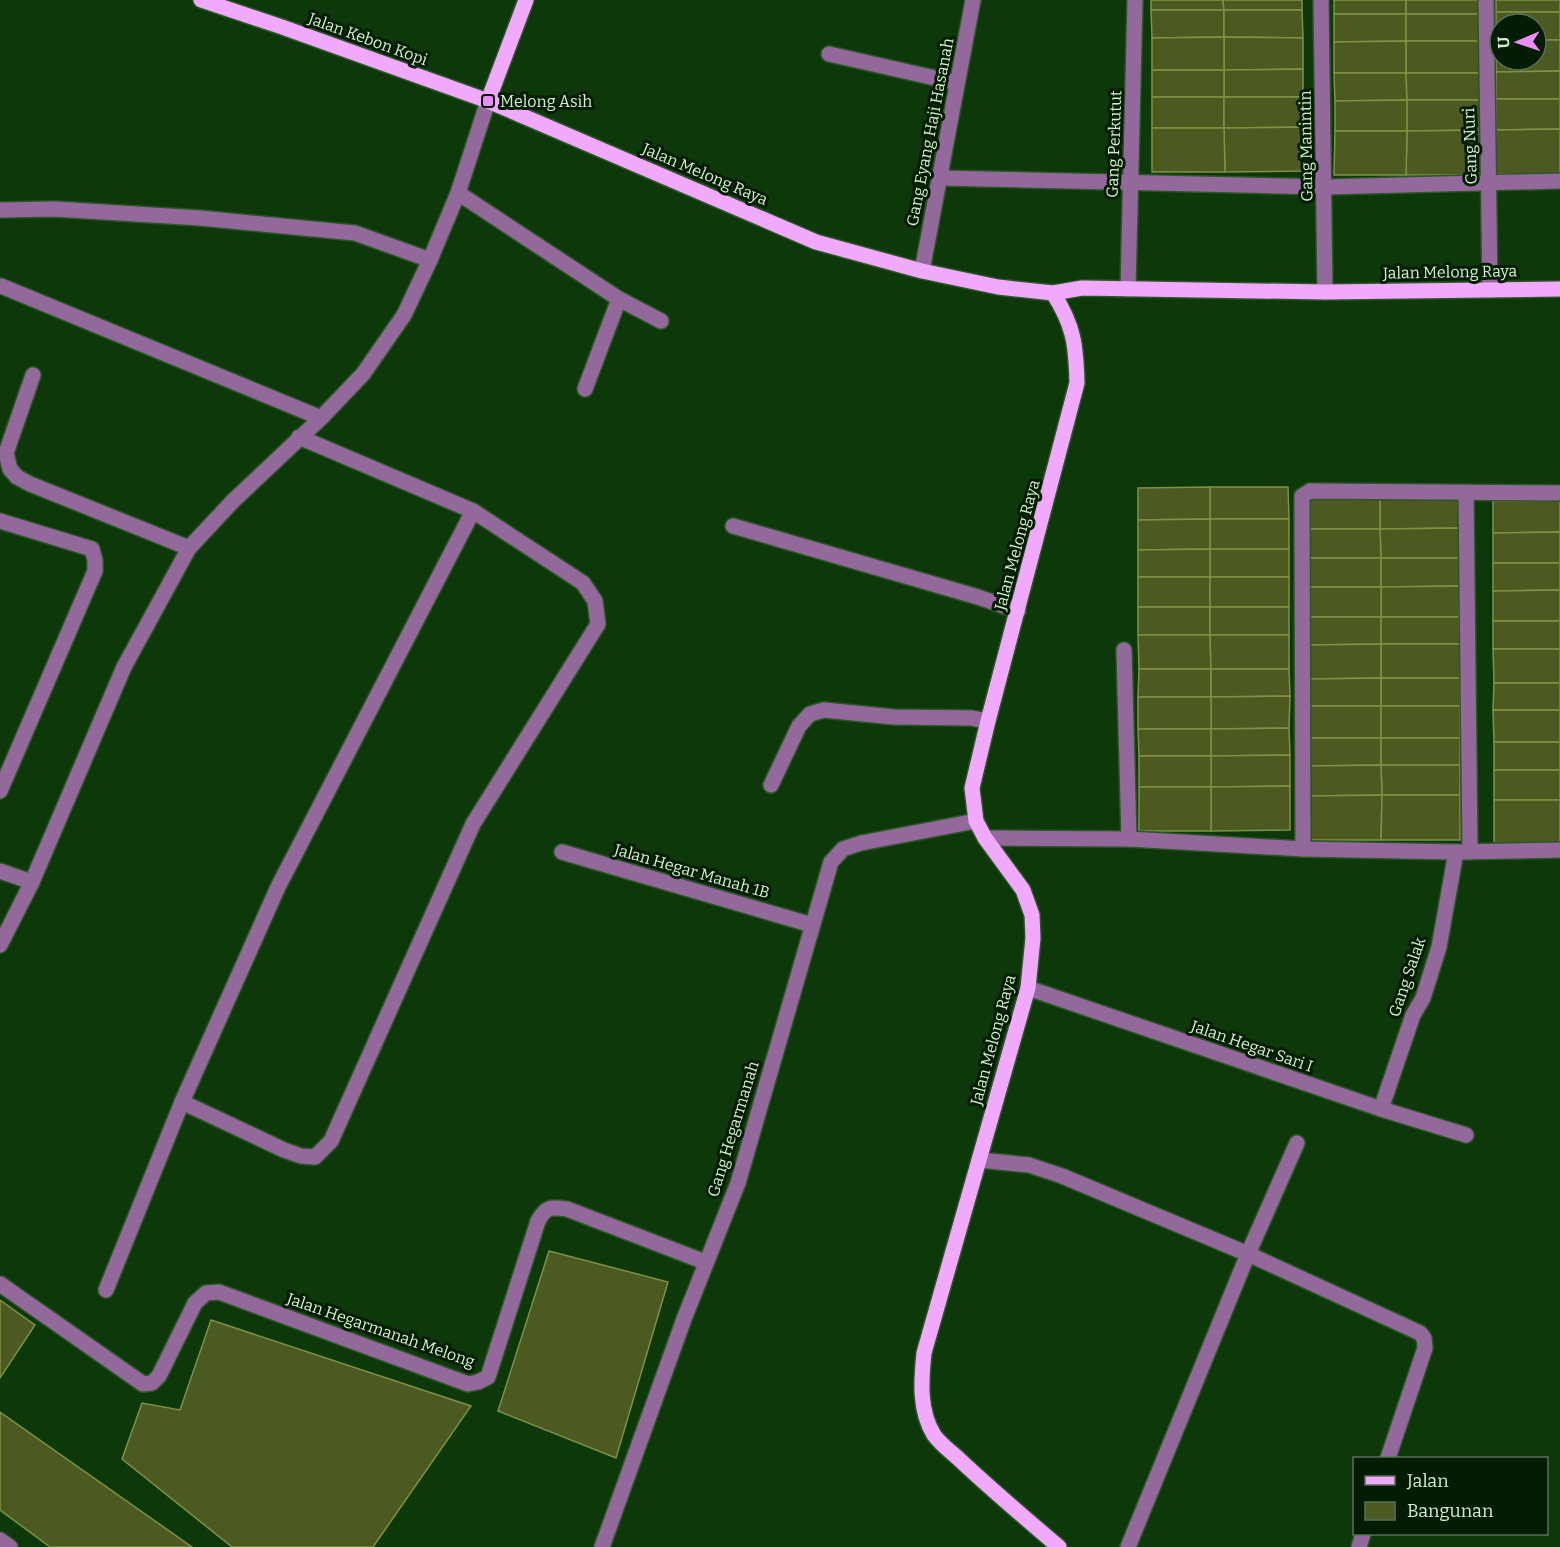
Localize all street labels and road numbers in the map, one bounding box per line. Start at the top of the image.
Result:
street label: Jalan Kebon Kopi [305,8,430,69]
street label: Gang Eyang Haji Hasanah [902,36,958,228]
street label: Gang Perkutut [1103,90,1125,198]
street label: Gang Manintin [1296,90,1316,202]
street label: Gang Nuri [1459,107,1481,185]
street label: Jalan Melong Raya [638,139,771,209]
street label: Jalan Melong Raya [1382,261,1518,283]
street label: Jalan Melong Raya [990,477,1044,613]
street label: Jalan Hegar Manah 1B [611,839,772,902]
street label: Gang Salak [1385,935,1429,1019]
street label: Jalan Melong Raya [966,972,1020,1108]
street label: Jalan Hegar Sari I [1188,1016,1315,1076]
street label: Gang Hegarmanah [703,1059,763,1199]
street label: Jalan Hegarmanah Melong [284,1289,477,1371]

